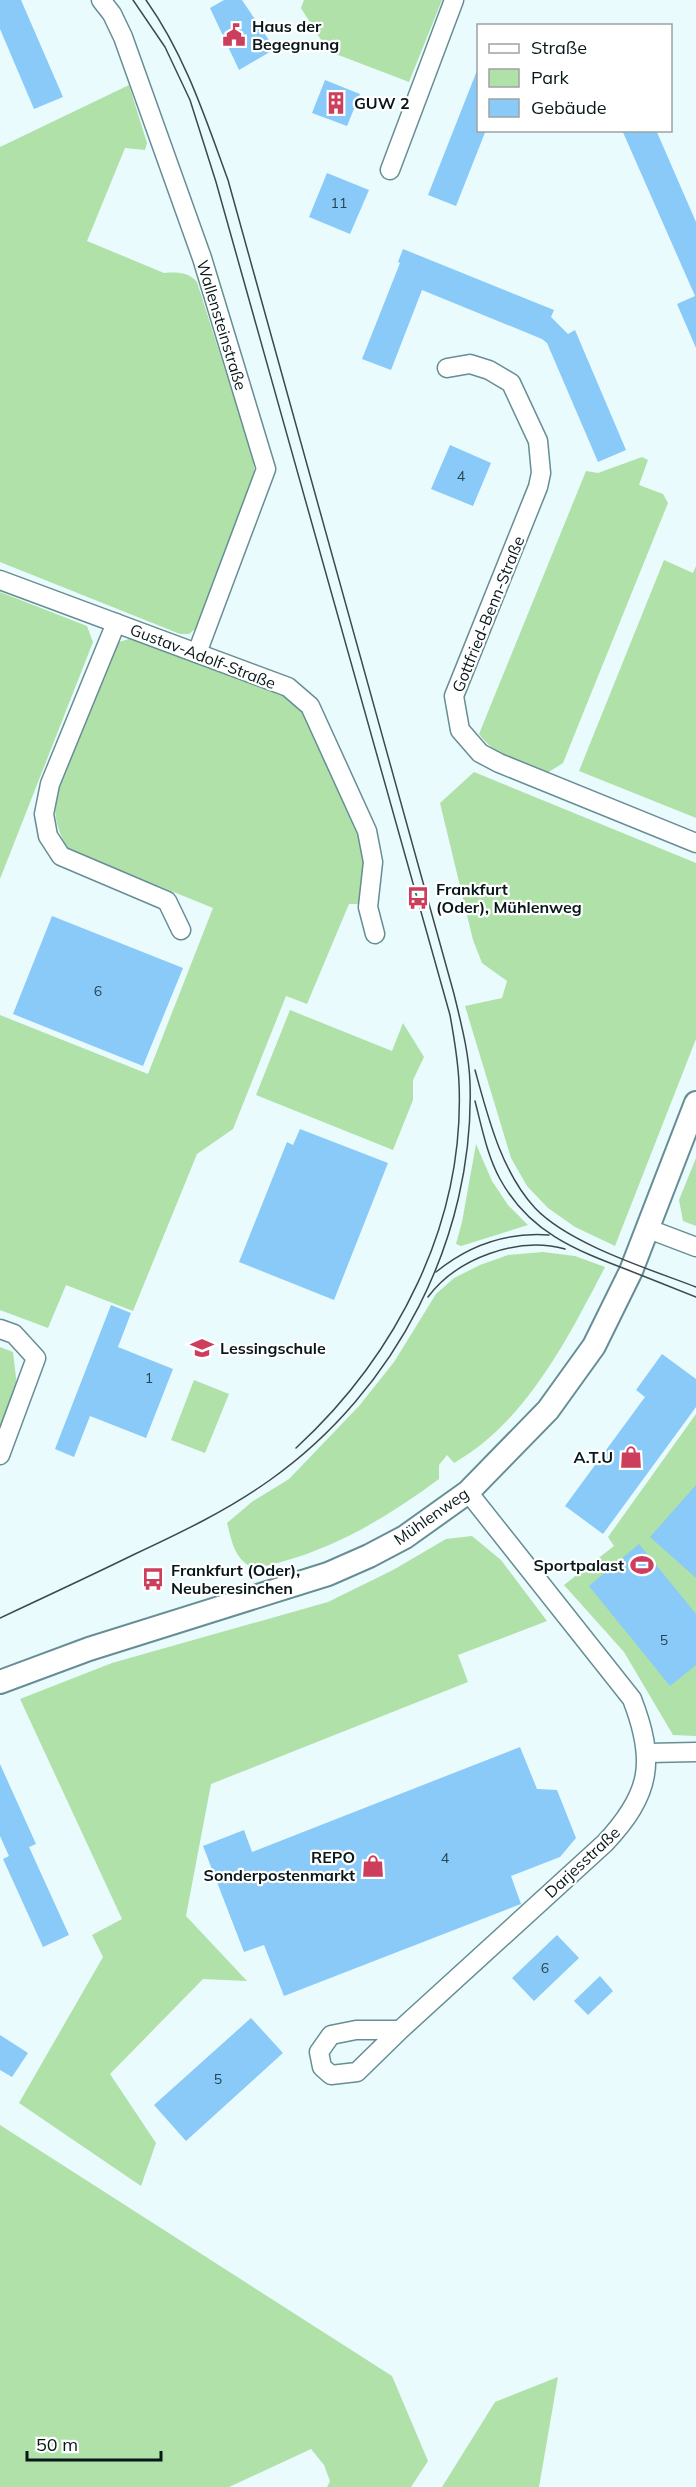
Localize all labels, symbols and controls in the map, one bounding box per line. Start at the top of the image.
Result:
place label: Haus der Begegnung [252,16,339,54]
public building icon: Haus der Begegnung [221,22,247,48]
legend [477,24,672,132]
text: Straße [531,36,587,59]
text: Park [531,66,570,89]
building icon: GUW 2 [323,90,349,116]
place label: GUW 2 [354,93,410,113]
text: Gebäude [531,96,607,119]
house number: 11 [331,194,347,212]
street label: Wallensteinstraße [193,257,251,393]
house number: 4 [457,467,466,485]
street label: Gottfried-Benn-Straße [448,533,528,695]
street label: Gustav-Adolf-Straße [127,619,279,693]
place label: Frankfurt (Oder), Mühlenweg [436,879,582,917]
bus stop icon: Frankfurt (Oder), Mühlenweg [405,885,431,911]
house number: 6 [94,982,102,1000]
school or university icon: Lessingschule [189,1335,215,1361]
place label: Lessingschule [220,1338,326,1358]
house number: 1 [145,1369,153,1387]
shop icon: A.T.U [618,1444,644,1470]
place label: A.T.U [573,1447,613,1467]
street label: Mühlenweg [390,1483,472,1549]
sports icon: Sportpalast [629,1552,655,1578]
place label: Sportpalast [534,1555,624,1575]
place label: Frankfurt (Oder), Neuberesinchen [171,1560,300,1598]
bus stop icon: Frankfurt (Oder), Neuberesinchen [140,1566,166,1592]
house number: 5 [660,1631,668,1649]
street label: Darjesstraße [540,1822,624,1902]
place label: REPO Sonderpostenmarkt [204,1847,355,1885]
house number: 4 [441,1849,450,1867]
shop icon: REPO Sonderpostenmarkt [360,1853,386,1879]
house number: 6 [541,1959,549,1977]
house number: 5 [214,2070,222,2088]
scale bar [27,2424,160,2462]
text: 50 m [36,2433,78,2456]

